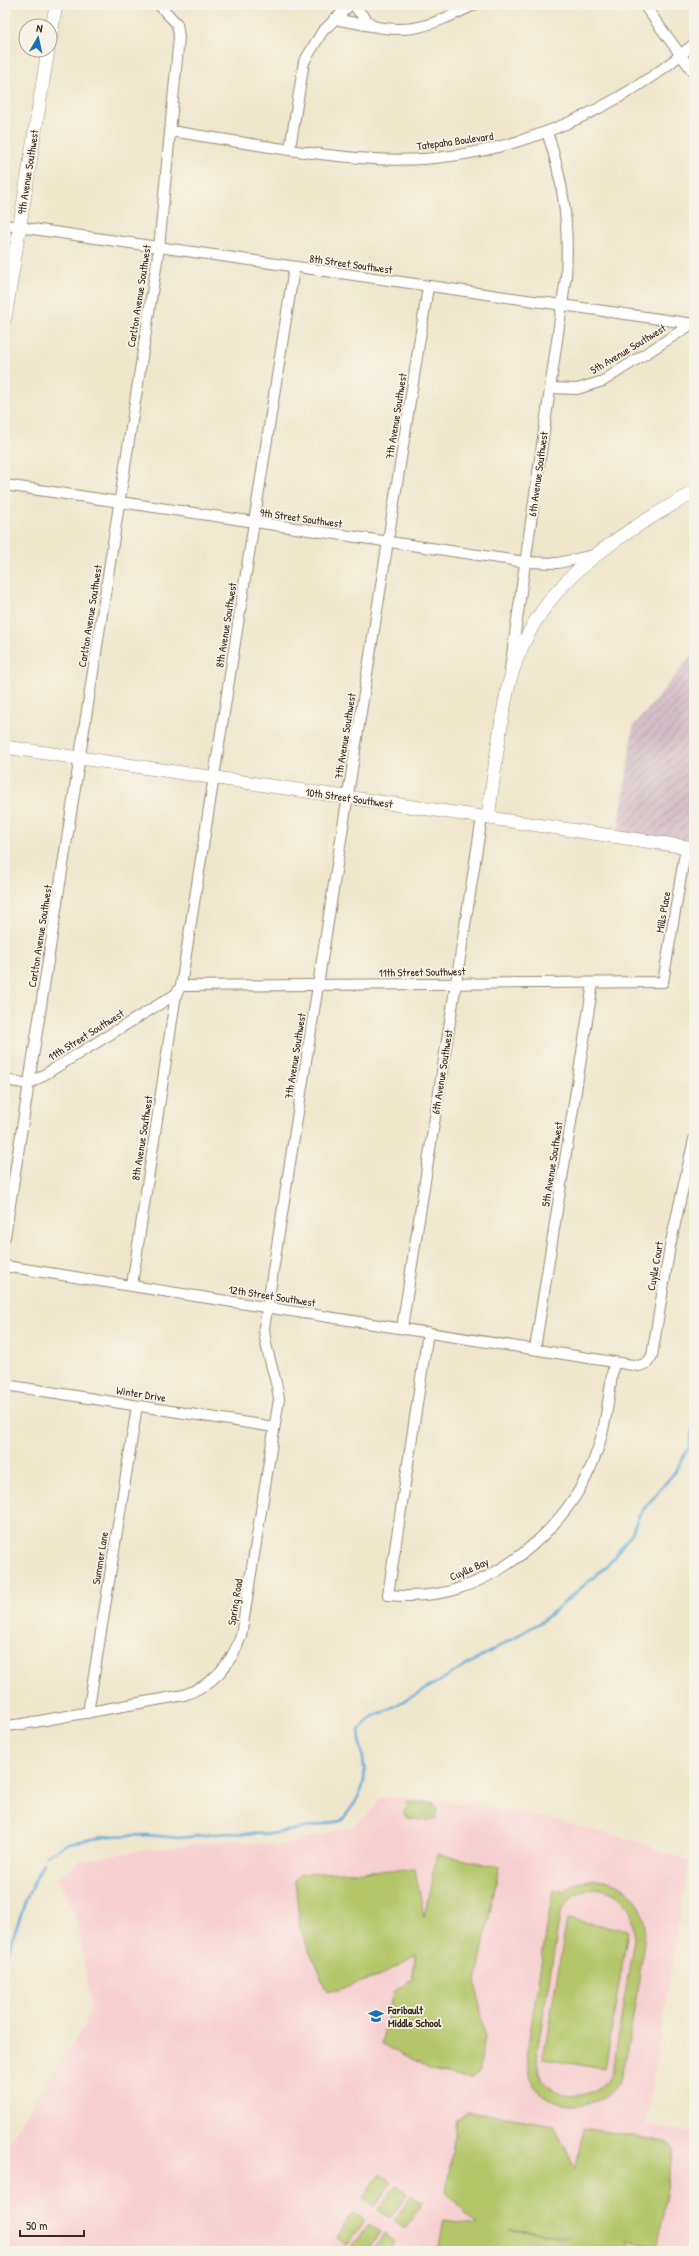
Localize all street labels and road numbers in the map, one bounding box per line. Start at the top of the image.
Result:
street label: 9th Avenue Southwest [14,129,42,215]
street label: Tatepaha Boulevard [416,129,495,153]
street label: Carlton Avenue Southwest [124,244,154,348]
street label: 8th Street Southwest [309,251,394,277]
street label: 5th Avenue Southwest [588,321,669,377]
street label: 7th Avenue Southwest [382,372,410,460]
street label: 6th Avenue Southwest [525,430,551,517]
street label: 9th Street Southwest [259,505,343,531]
street label: Carlton Avenue Southwest [75,564,105,668]
street label: 8th Avenue Southwest [212,581,240,669]
street label: 7th Avenue Southwest [331,692,359,780]
street label: 10th Street Southwest [305,785,394,811]
street label: Carlton Avenue Southwest [25,884,55,988]
street label: Mills Place [652,890,674,934]
street label: 11th Street Southwest [378,964,466,980]
street label: 11th Street Southwest [45,1006,127,1064]
street label: 7th Avenue Southwest [281,1012,309,1100]
street label: 6th Avenue Southwest [428,1028,456,1115]
street label: 8th Avenue Southwest [128,1094,156,1182]
street label: 5th Avenue Southwest [538,1120,566,1207]
street label: Cuylle Court [644,1240,666,1292]
street label: 12th Street Southwest [227,1282,317,1310]
street label: Winter Drive [115,1383,167,1405]
street label: Summer Lane [89,1530,111,1585]
street label: Cuylle Bay [447,1554,491,1584]
street label: Spring Road [224,1577,246,1626]

